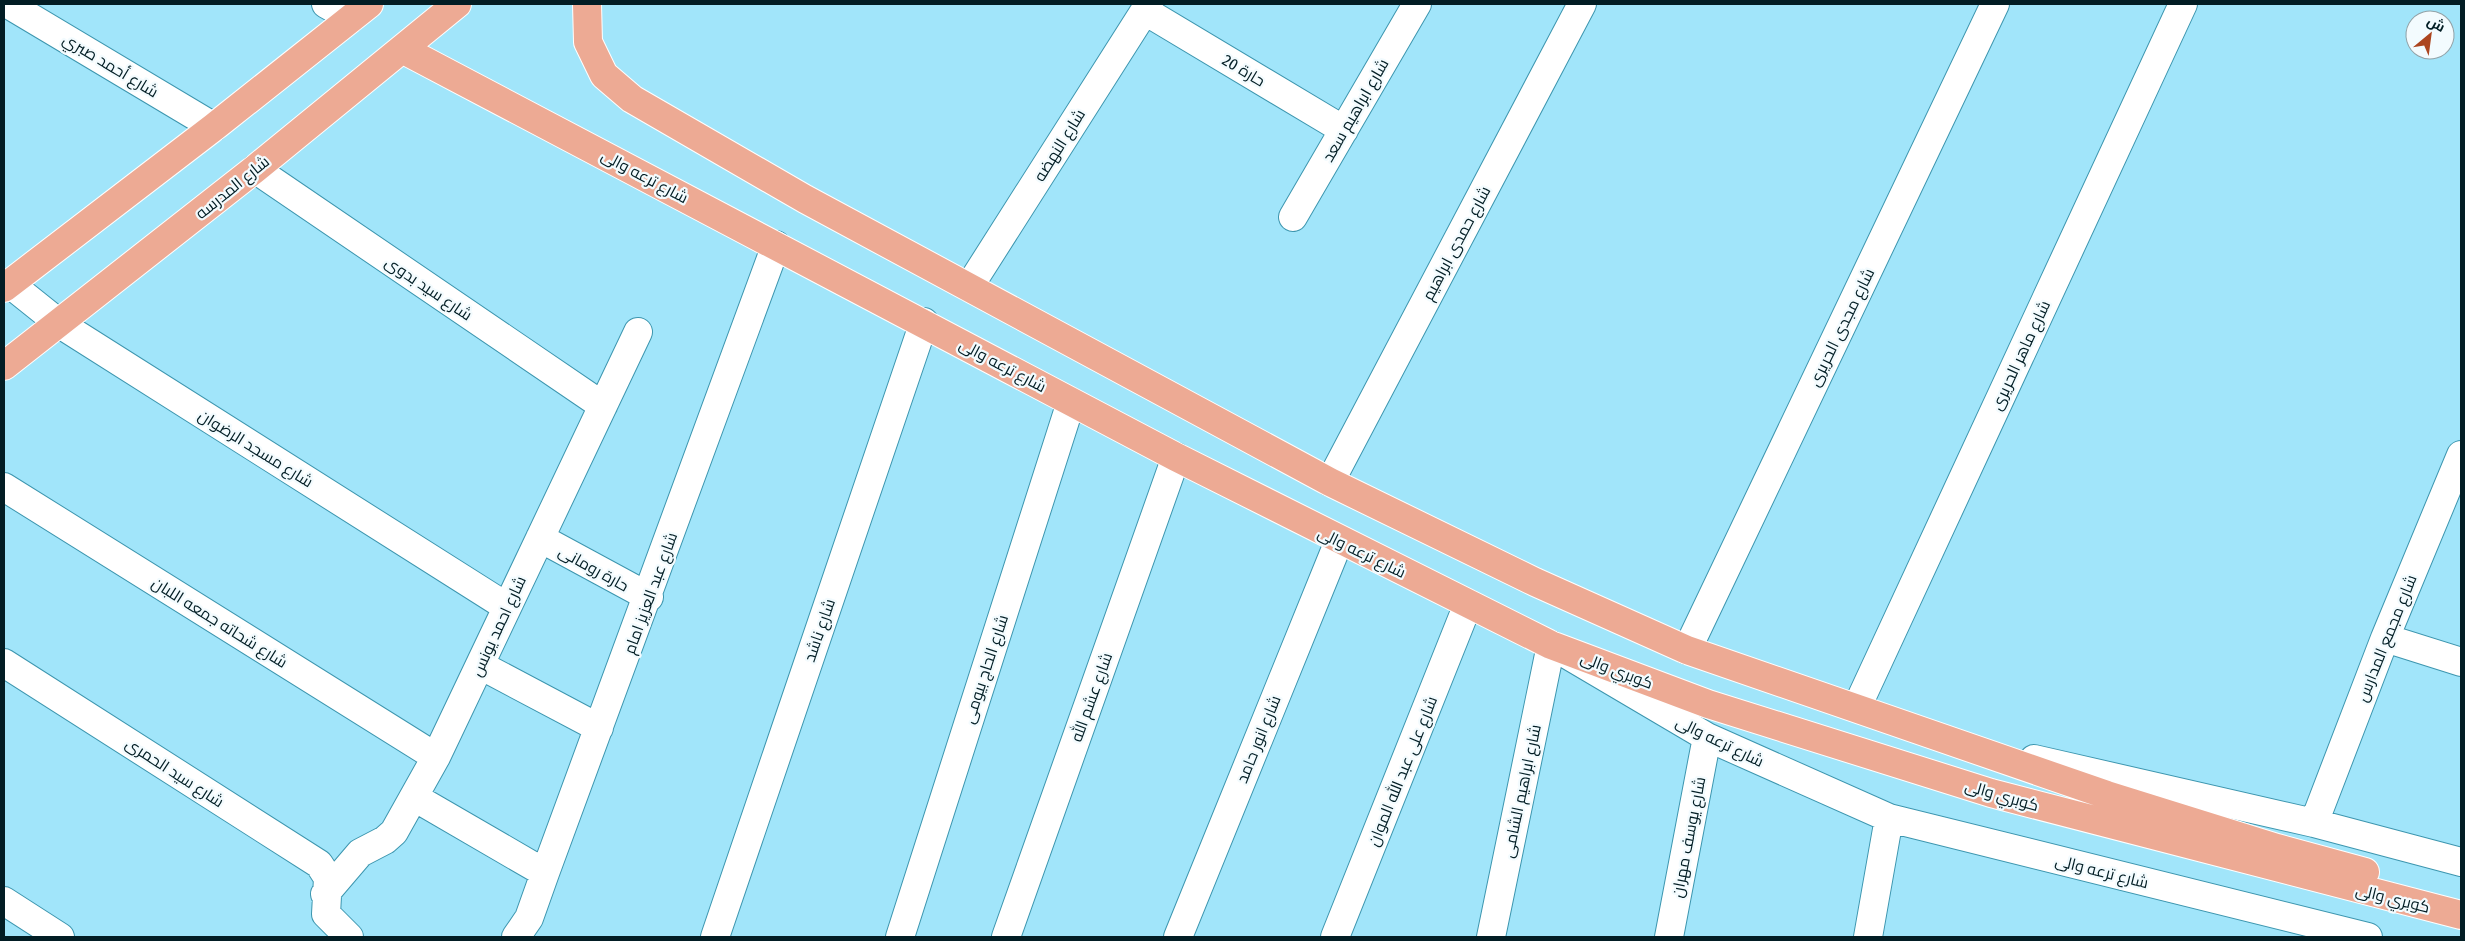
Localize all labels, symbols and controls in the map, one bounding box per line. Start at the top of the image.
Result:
north arrow [2405,10,2455,60]
text: ش [2424,12,2448,36]
street label: شارع أحمد صبري [57,29,162,105]
street label: حارة 20 [1219,50,1268,91]
street label: شارع ابراهيم سعد [1318,55,1394,166]
street label: شارع النهضه [1030,106,1091,186]
street label: شارع ترعه والى [597,146,691,209]
street label: شارع المدرسه [192,152,274,224]
street label: شارع حمدى ابراهيم [1418,183,1496,305]
street label: شارع سيد بدوى [380,252,476,326]
street label: شارع مجدى الحريرى [1805,265,1880,390]
street label: شارع ماهر الحريرى [1987,297,2056,414]
street label: شارع ترعه والى [955,335,1049,398]
street label: شارع مسجد الرضوان [194,406,317,493]
street label: شارع ترعه والى [1314,523,1409,584]
street label: شارع عبد العزيز امام [620,530,683,657]
street label: حارة رومانى [555,541,632,596]
street label: شارع مجمع المدارس [2352,572,2422,705]
street label: شارع شحاته جمعه اللبان [147,573,291,674]
street label: شارع احمد يونس [467,573,532,680]
street label: شارع ناشد [800,596,841,665]
street label: شارع الحاج بيومى [959,612,1014,727]
street label: كوبري والى [1577,648,1656,697]
street label: شارع عشم الله [1066,650,1118,745]
street label: شارع انور حامد [1232,693,1287,787]
street label: شارع على عبد الله الموان [1363,693,1443,850]
street label: شارع ترعه والى [1672,712,1767,773]
street label: شارع ابراهيم الشامى [1498,723,1547,860]
street label: شارع سيد الحمرى [121,734,227,813]
street label: شارع يوسف مهران [1667,775,1711,900]
street label: كوبري والى [1962,776,2041,819]
street label: شارع ترعه والى [2053,851,2151,894]
street label: كوبري والى [2353,880,2432,921]

